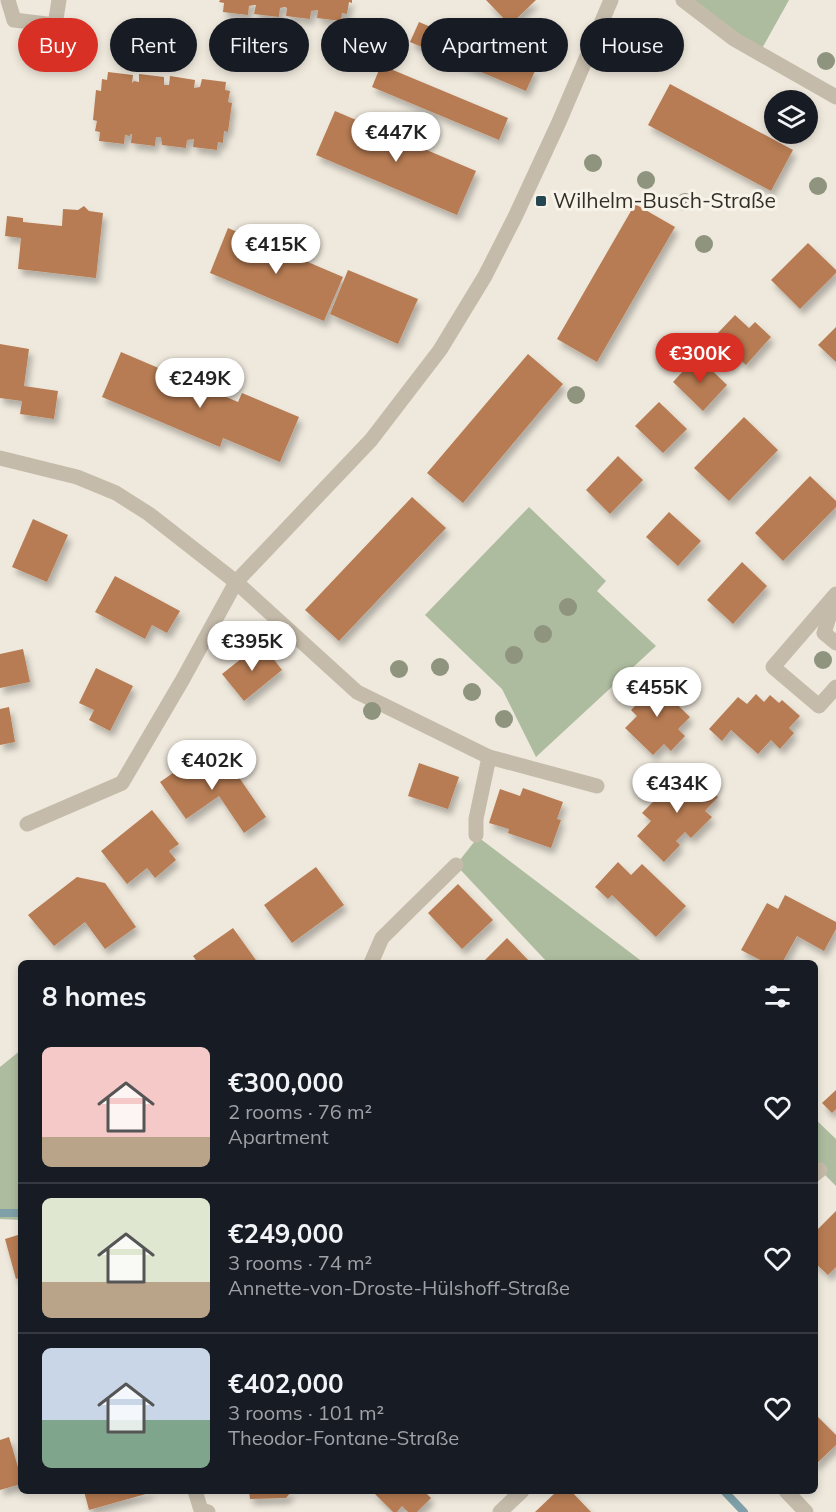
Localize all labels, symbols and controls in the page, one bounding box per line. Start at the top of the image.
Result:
chip: Buy [18,18,98,72]
chip: Rent [110,18,197,72]
chip: Filters [209,18,309,72]
chip: New [321,18,409,72]
chip: Apartment [421,18,568,72]
chip: House [580,18,684,72]
map controls [764,90,818,144]
button: layers [764,90,818,144]
pin: €447K [354,112,438,163]
text: €447K [365,119,427,144]
place label: Wilhelm-Busch-Straße [553,187,776,213]
marker: Wilhelm-Busch-Straße [534,194,548,208]
pin: €415K [234,224,318,275]
text: €415K [245,231,307,256]
pin: €300K [658,333,742,384]
text: €300K [669,340,731,365]
pin: €249K [158,358,242,409]
text: €249K [169,365,231,390]
pin: €395K [210,621,294,672]
text: €395K [221,628,283,653]
pin: €455K [615,667,699,718]
text: €455K [626,674,688,699]
pin: €402K [170,740,254,791]
text: €402K [181,747,243,772]
pin: €434K [635,763,719,814]
text: €434K [646,770,708,795]
text: 8 homes [42,980,146,1013]
icon: filters [761,980,794,1013]
text: €300,000 [228,1066,344,1099]
icon: home [90,1071,162,1143]
icon: heart [761,1091,794,1124]
text: 2 rooms · 76 m² [228,1099,372,1124]
text: Apartment [228,1124,329,1149]
text: €249,000 [228,1217,344,1250]
icon: home [90,1222,162,1294]
icon: heart [761,1242,794,1275]
text: 3 rooms · 74 m² [228,1250,372,1275]
text: Annette-von-Droste-Hülshoff-Straße [228,1275,570,1300]
text: €402,000 [228,1367,344,1400]
icon: home [90,1372,162,1444]
icon: heart [761,1392,794,1425]
text: 3 rooms · 101 m² [228,1400,384,1425]
text: Theodor-Fontane-Straße [228,1425,459,1450]

